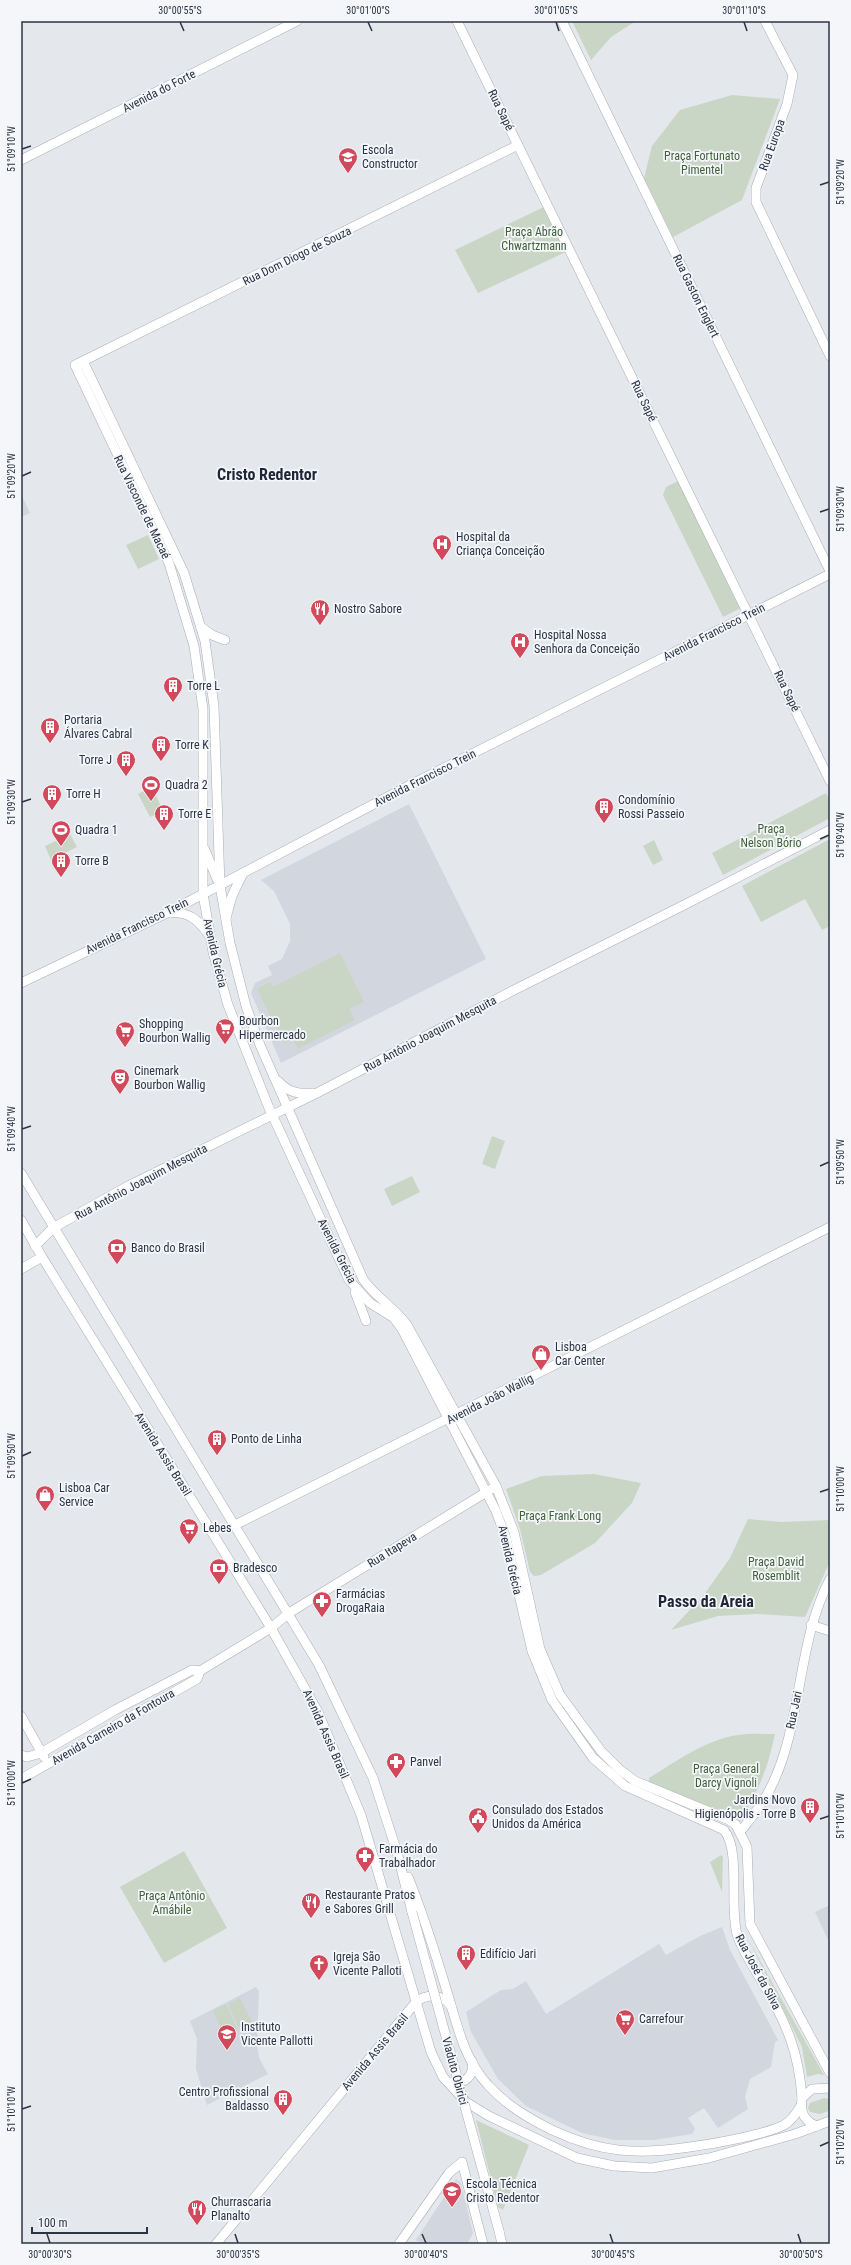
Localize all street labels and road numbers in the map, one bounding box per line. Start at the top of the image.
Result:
street label: Avenida do Forte [120,66,198,115]
street label: Rua Sapé [485,87,517,133]
street label: Rua Europa [756,117,788,173]
street label: Rua Dom Diogo de Souza [240,224,354,288]
street label: Rua Gaston Englert [670,252,722,340]
street label: Rua Sapé [628,378,660,424]
street label: Rua Visconde de Macaé [111,453,173,561]
street label: Avenida Francisco Trein [661,600,767,664]
street label: Rua Sapé [771,668,803,714]
street label: Avenida Francisco Trein [372,746,478,810]
street label: Avenida Francisco Trein [83,895,191,957]
street label: Avenida Grécia [200,917,230,989]
street label: Rua Antônio Joaquim Mesquita [361,993,499,1075]
street label: Rua Antônio Joaquim Mesquita [72,1141,210,1223]
street label: Avenida Grécia [315,1216,359,1286]
street label: Avenida João Wallig [444,1371,536,1427]
street label: Avenida Assis Brasil [132,1410,194,1498]
street label: Avenida Grécia [495,1524,525,1596]
street label: Rua Itapeva [365,1529,419,1571]
street label: Avenida Carneiro da Fontoura [49,1686,177,1768]
street label: Avenida Assis Brasil [300,1687,352,1781]
street label: Rua Jari [783,1690,805,1730]
street label: Rua José da Silva [732,1932,784,2012]
street label: Avenida Assis Brasil [339,2011,411,2093]
street label: Viaduto Obirici [439,2035,471,2107]

